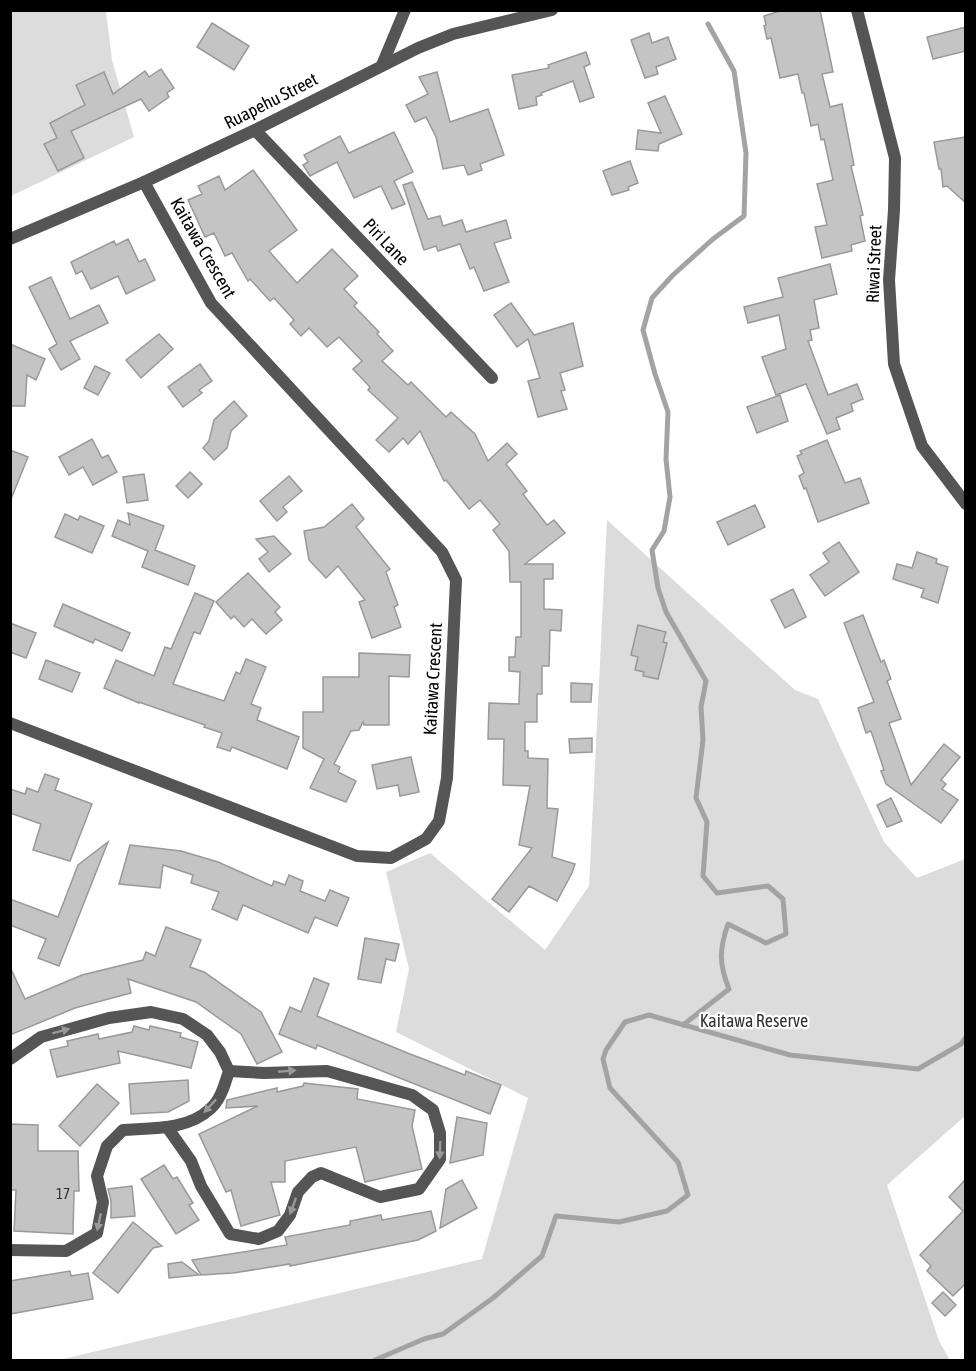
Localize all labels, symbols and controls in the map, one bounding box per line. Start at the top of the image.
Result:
street label: Ruapehu Street [220,68,321,133]
street label: Kaitawa Crescent [166,194,241,302]
street label: Piri Lane [359,214,414,269]
street label: Riwai Street [862,225,885,303]
street label: Kaitawa Crescent [419,622,446,736]
park label: Kaitawa Reserve [700,1010,808,1031]
one-way arrow [52,1026,70,1035]
one-way arrow [278,1067,297,1076]
one-way arrow [203,1099,217,1114]
one-way arrow [435,1140,444,1159]
house number: 17 [56,1185,70,1202]
one-way arrow [288,1197,298,1215]
one-way arrow [94,1212,103,1231]

